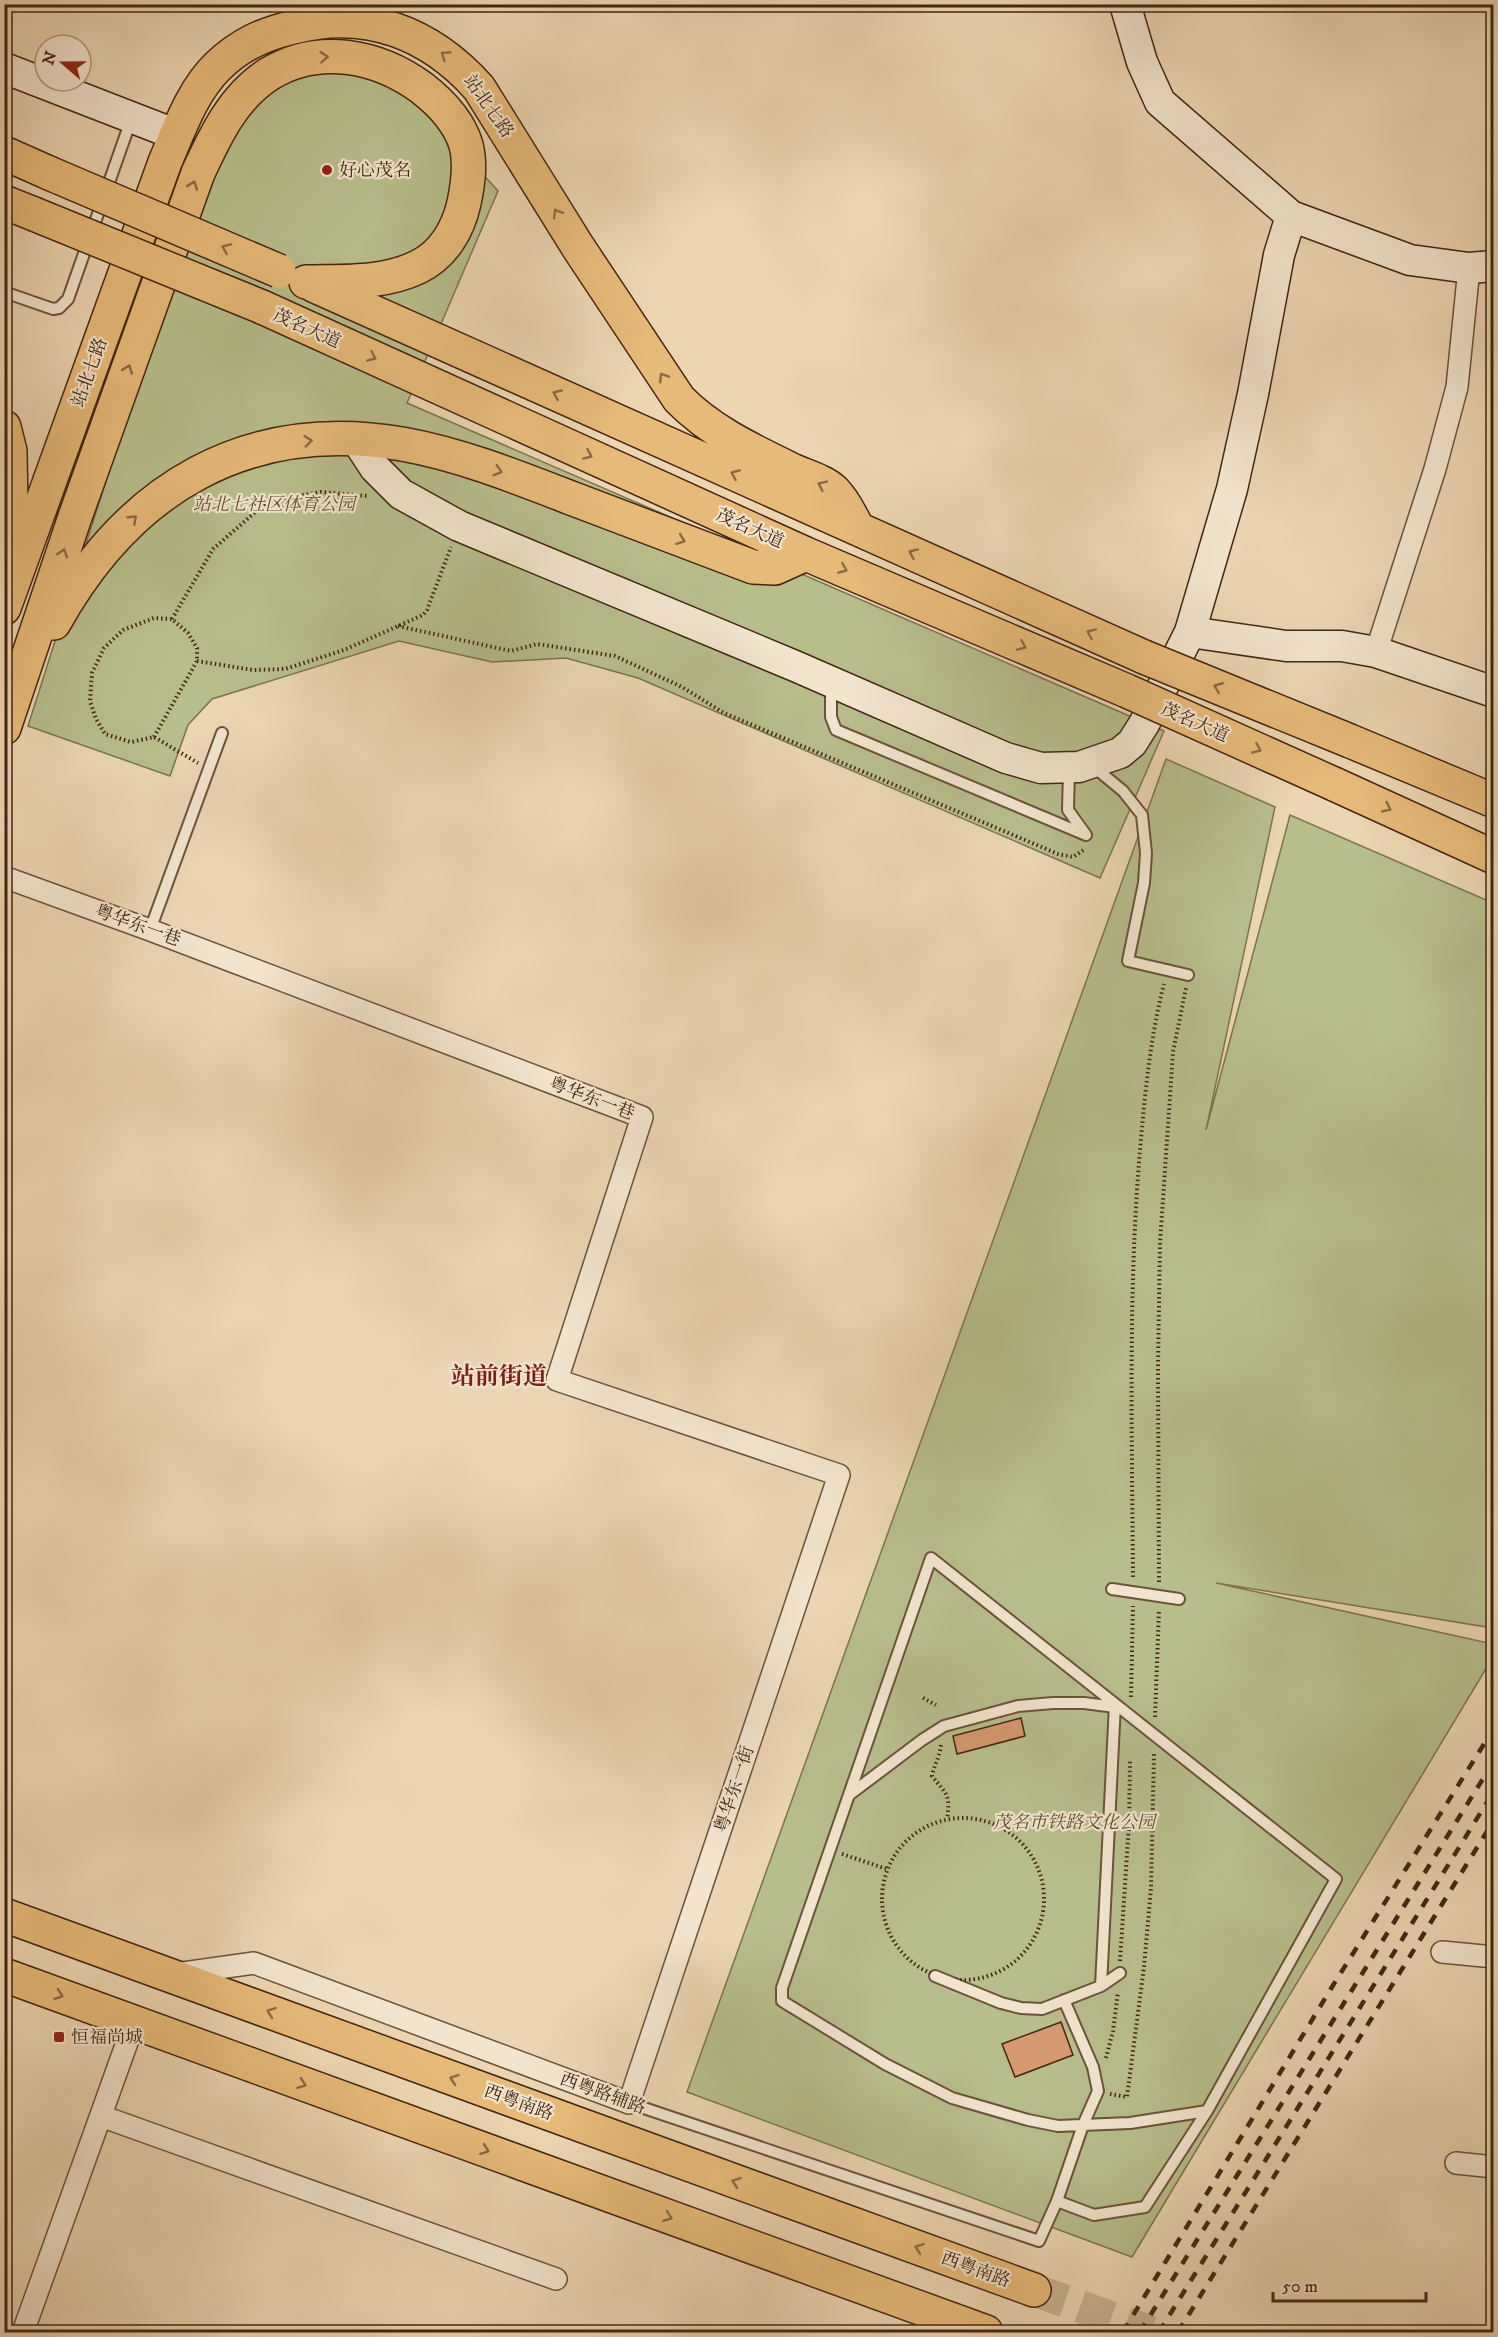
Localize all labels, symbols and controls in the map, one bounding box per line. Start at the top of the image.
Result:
north arrow [33,33,93,93]
text: N [38,49,61,68]
one-way arrow [319,51,328,64]
one-way arrow [441,52,452,63]
street label: 站北七路 [459,71,518,142]
place label: 好心茂名 [339,160,411,182]
marker: 好心茂名 [320,163,334,177]
one-way arrow [186,180,199,191]
one-way arrow [553,209,565,219]
one-way arrow [221,243,232,255]
street label: 茂名大道 [269,304,344,354]
street label: 站北七路 [67,335,113,410]
one-way arrow [366,350,377,362]
one-way arrow [121,364,134,375]
one-way arrow [659,373,670,384]
one-way arrow [552,389,563,401]
one-way arrow [303,435,312,448]
one-way arrow [582,448,593,460]
one-way arrow [492,464,503,476]
one-way arrow [730,469,741,481]
one-way arrow [817,480,828,492]
park label: 站北七社区体育公园 [193,494,358,516]
street label: 茂名大道 [712,504,787,554]
one-way arrow [126,515,137,526]
one-way arrow [675,532,686,545]
one-way arrow [56,548,69,559]
one-way arrow [908,549,919,561]
one-way arrow [837,562,848,574]
one-way arrow [1086,628,1097,640]
one-way arrow [1016,639,1027,651]
one-way arrow [1214,682,1225,694]
street label: 茂名大道 [1157,698,1232,748]
one-way arrow [1250,742,1261,754]
one-way arrow [1381,801,1392,813]
street label: 粤华东一巷 [92,900,184,952]
street label: 粤华东一巷 [546,1073,638,1125]
district label: 站前街道 [451,1362,547,1392]
street label: 粤华东一街 [711,1743,759,1836]
park label: 茂名市铁路文化公园 [993,1812,1158,1834]
one-way arrow [54,1988,64,2001]
one-way arrow [266,2007,277,2020]
place label: 恒福尚城 [71,2027,143,2049]
marker: 恒福尚城 [52,2030,66,2044]
street label: 西粤路辅路 [557,2068,649,2120]
one-way arrow [449,2074,460,2086]
one-way arrow [296,2076,307,2089]
street label: 西粤南路 [481,2080,556,2126]
one-way arrow [479,2143,490,2156]
one-way arrow [731,2176,742,2189]
one-way arrow [662,2210,673,2222]
one-way arrow [915,2243,925,2256]
street label: 西粤南路 [938,2247,1013,2293]
scale bar [1273,2265,1426,2303]
text: 50 m [1282,2276,1318,2298]

